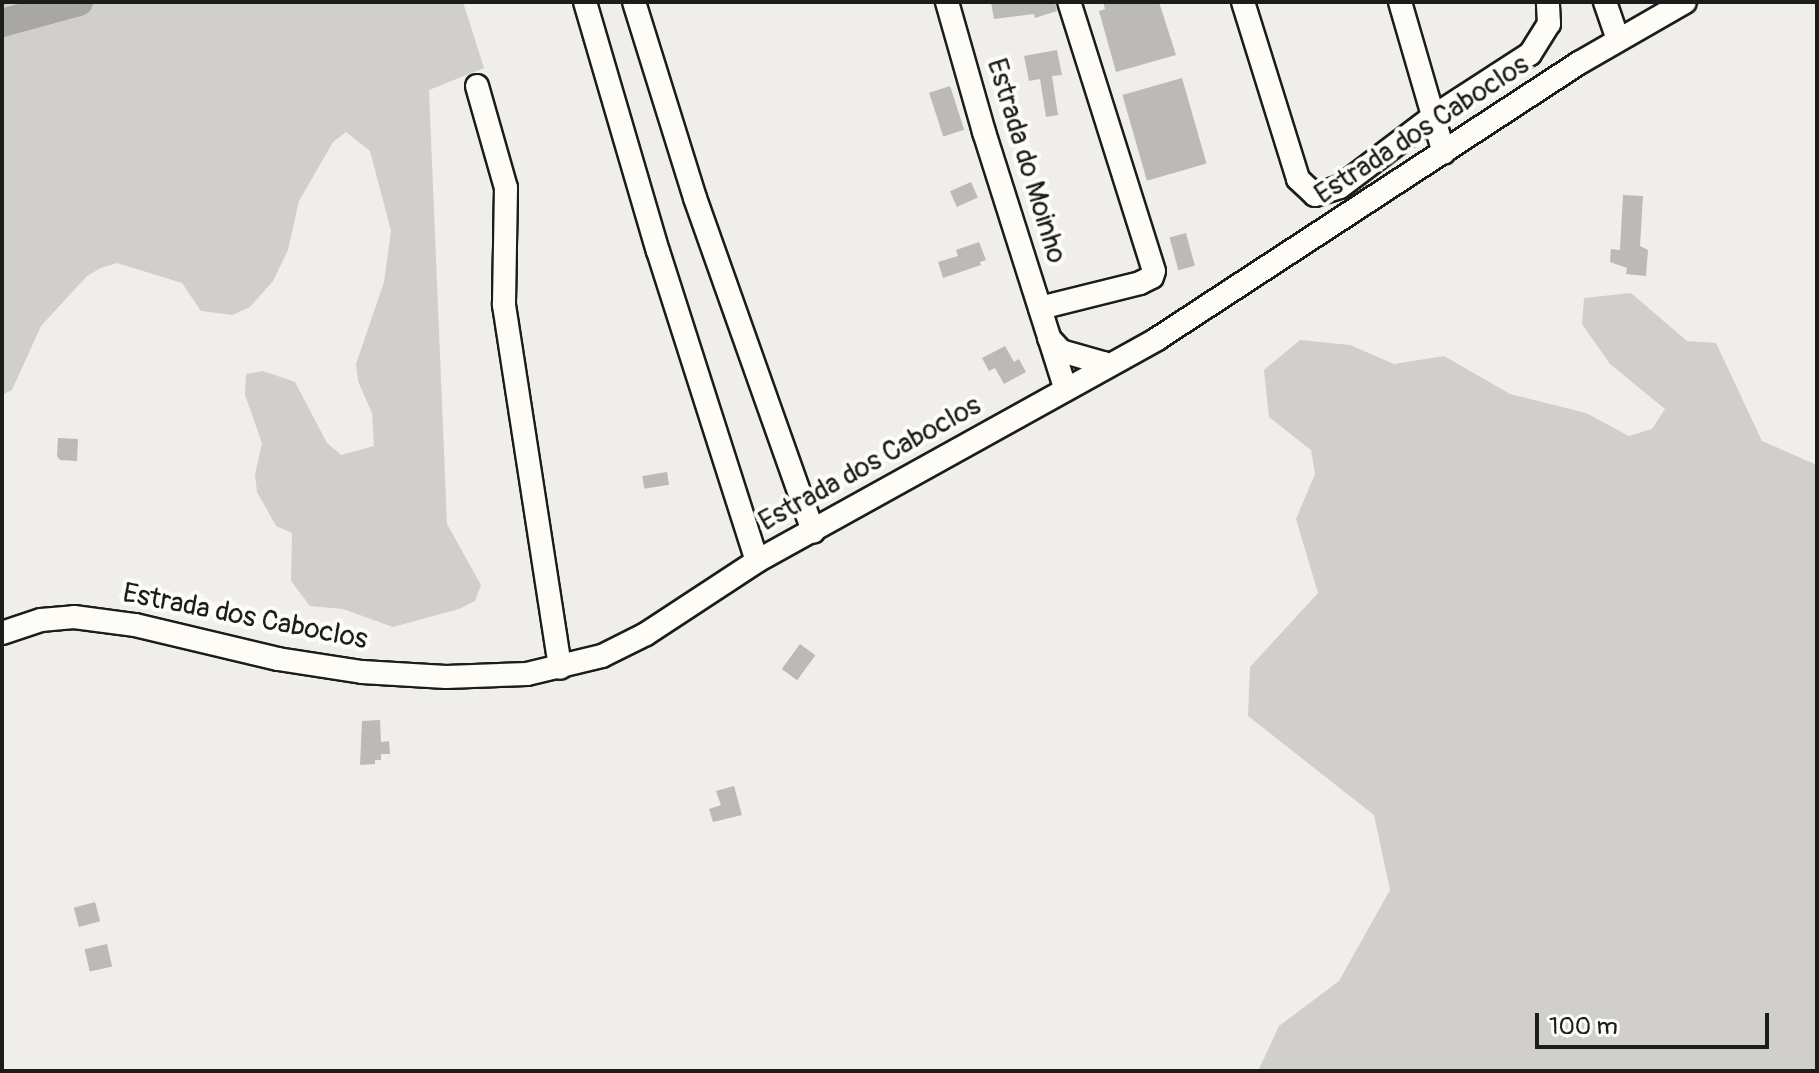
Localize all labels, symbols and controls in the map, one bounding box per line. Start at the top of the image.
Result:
street label: Estrada dos Caboclos [1309,48,1535,212]
street label: Estrada do Moinho [979,55,1073,267]
street label: Estrada dos Caboclos [753,389,987,539]
street label: Estrada dos Caboclos [120,577,370,657]
scale bar [1539,997,1773,1047]
text: 100 m [1549,1012,1618,1041]

